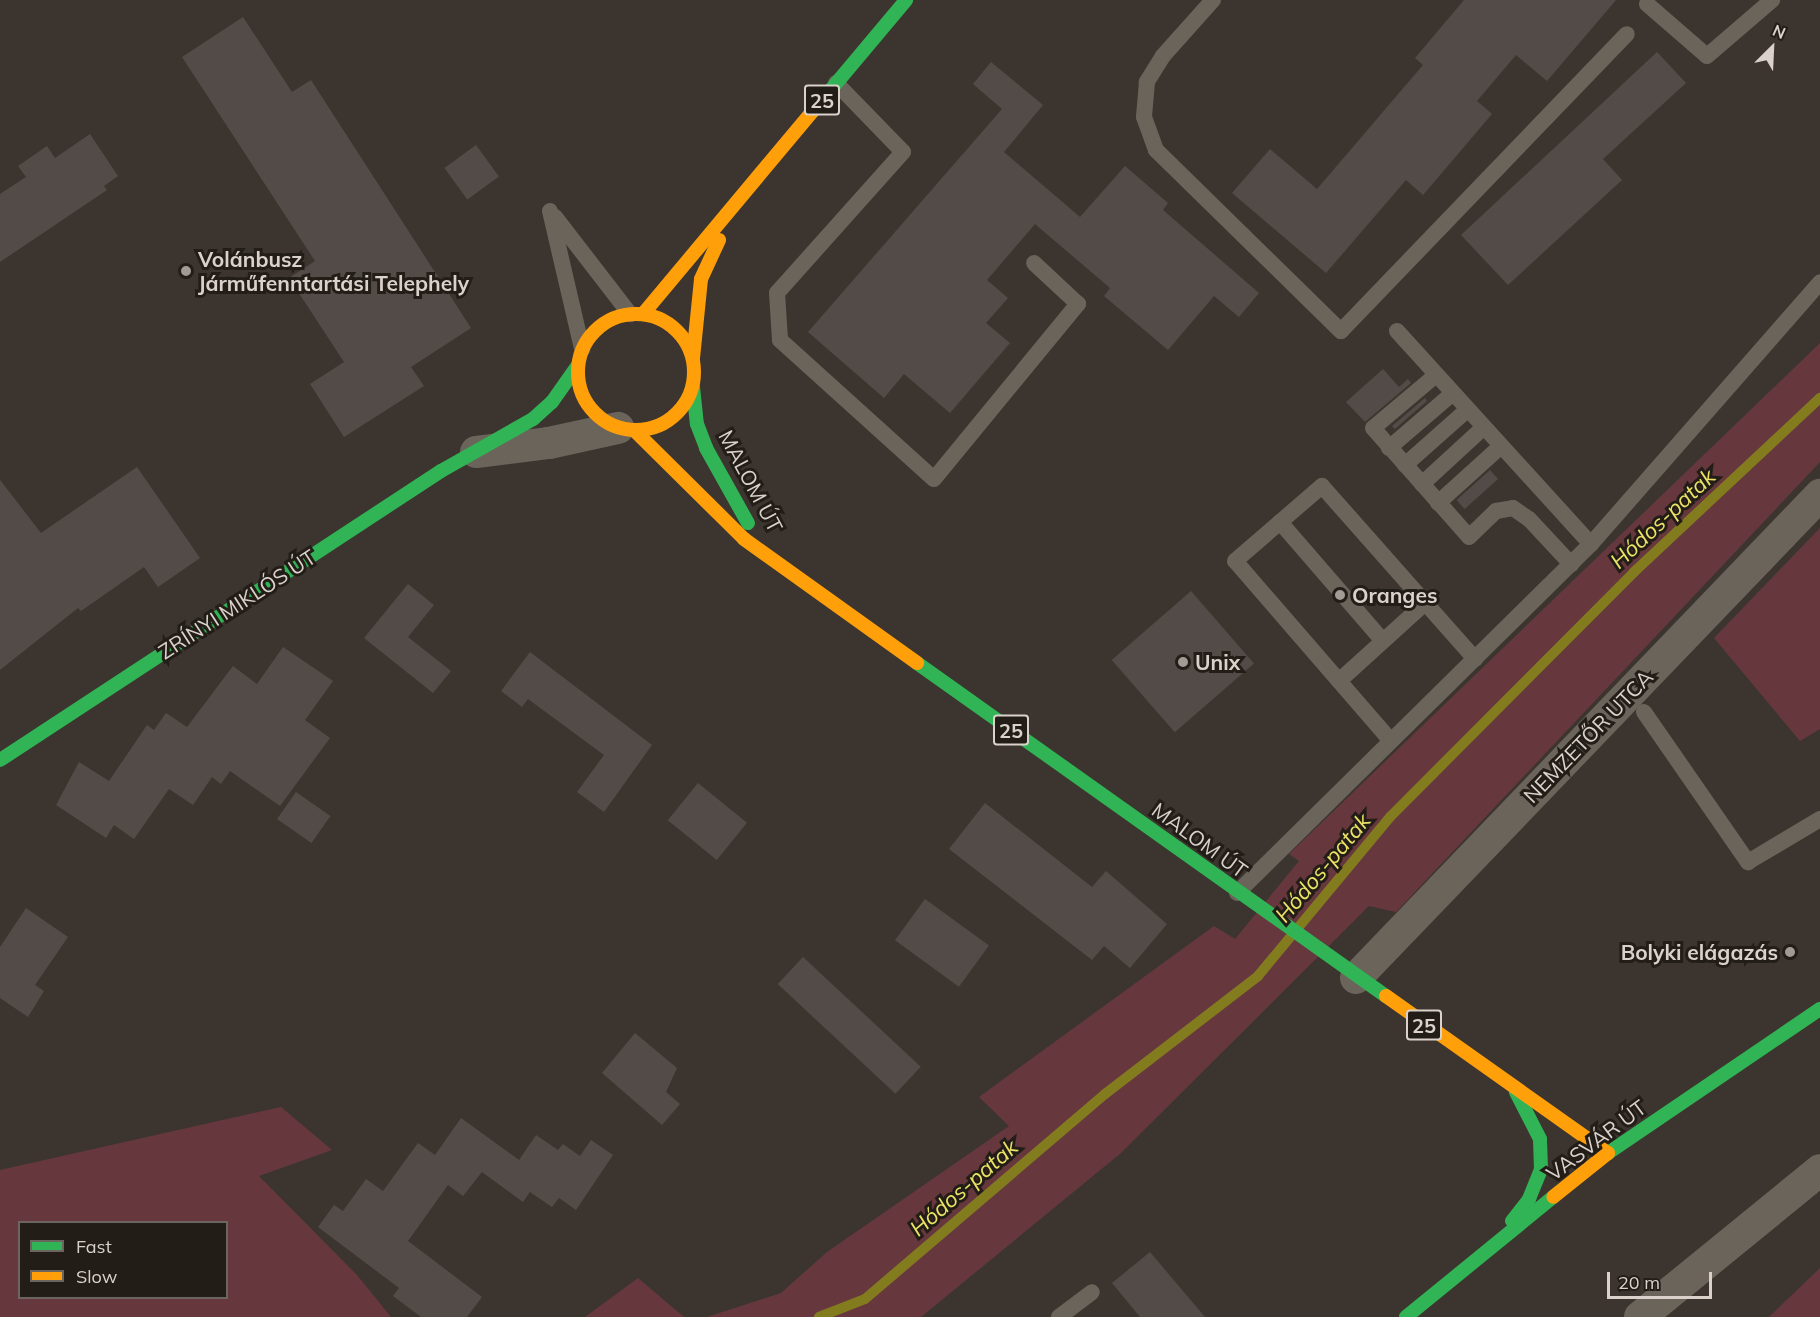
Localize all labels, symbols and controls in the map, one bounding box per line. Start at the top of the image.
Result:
north arrow [1742,18,1802,78]
text: N [1770,20,1789,43]
road number: 25 [804,83,840,117]
place label: Volánbusz Járműfenntartási Telephely [198,246,469,296]
marker: Volánbusz Járműfenntartási Telephely [179,264,193,278]
street label: MALOM ÚT [714,426,788,536]
water label: Hódos-patak [1605,464,1721,574]
street label: ZRÍNYI MIKLÓS ÚT [154,544,320,664]
place label: Oranges [1352,582,1437,608]
marker: Oranges [1333,588,1347,602]
place label: Unix [1195,649,1240,675]
marker: Unix [1176,655,1190,669]
street label: NEMZETŐR UTCA [1518,664,1658,808]
road number: 25 [993,713,1029,747]
street label: MALOM ÚT [1147,797,1253,883]
water label: Hódos-patak [1270,808,1376,928]
place label: Bolyki elágazás [1621,939,1778,965]
marker: Bolyki elágazás [1783,945,1797,959]
road number: 25 [1406,1008,1442,1042]
street label: VASVÁR ÚT [1541,1094,1651,1186]
water label: Hódos-patak [905,1134,1023,1242]
legend [18,1221,228,1299]
text: Fast [76,1235,112,1258]
scale bar [1610,1260,1715,1298]
text: Slow [76,1265,117,1288]
text: 20 m [1618,1271,1660,1294]

